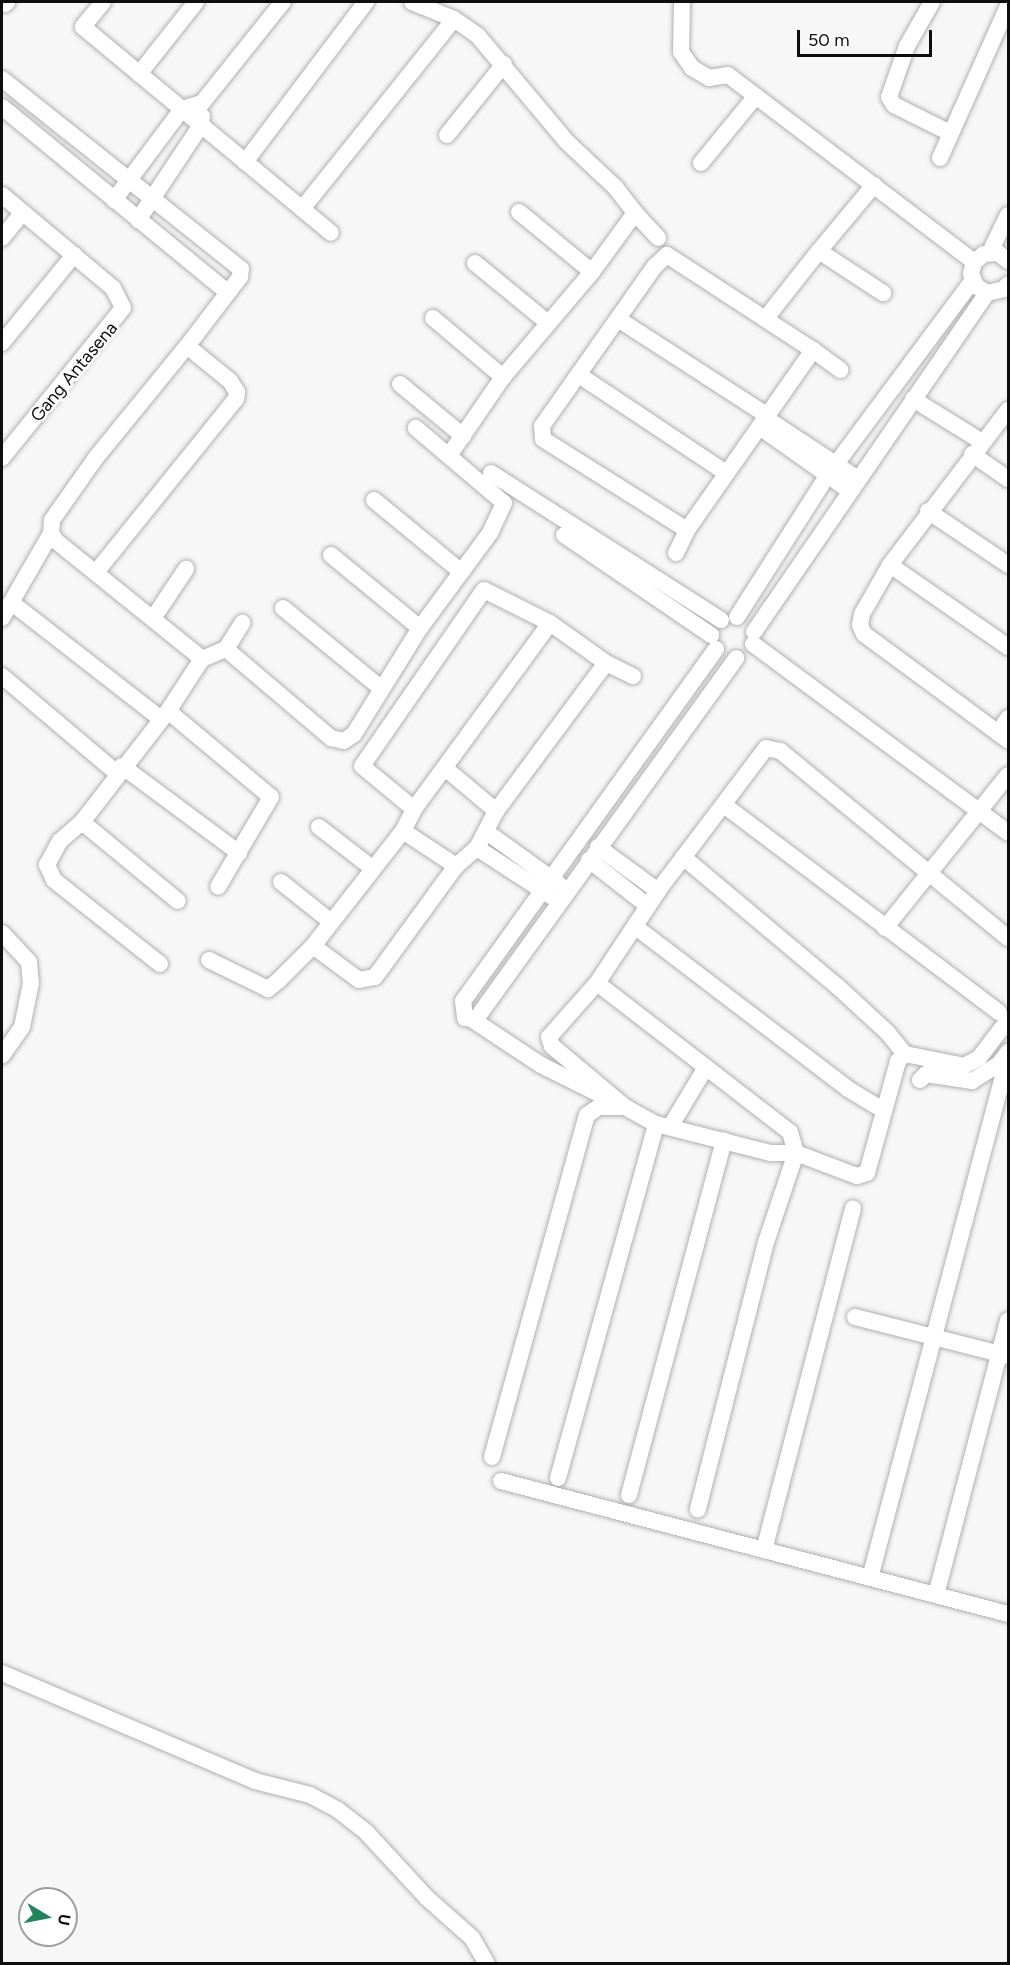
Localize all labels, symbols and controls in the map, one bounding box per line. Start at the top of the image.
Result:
scale bar [800,18,935,56]
text: 50 m [808,29,850,51]
street label: Gang Antasena [26,318,122,426]
north arrow [18,1887,78,1947]
text: U [54,1913,75,1927]

